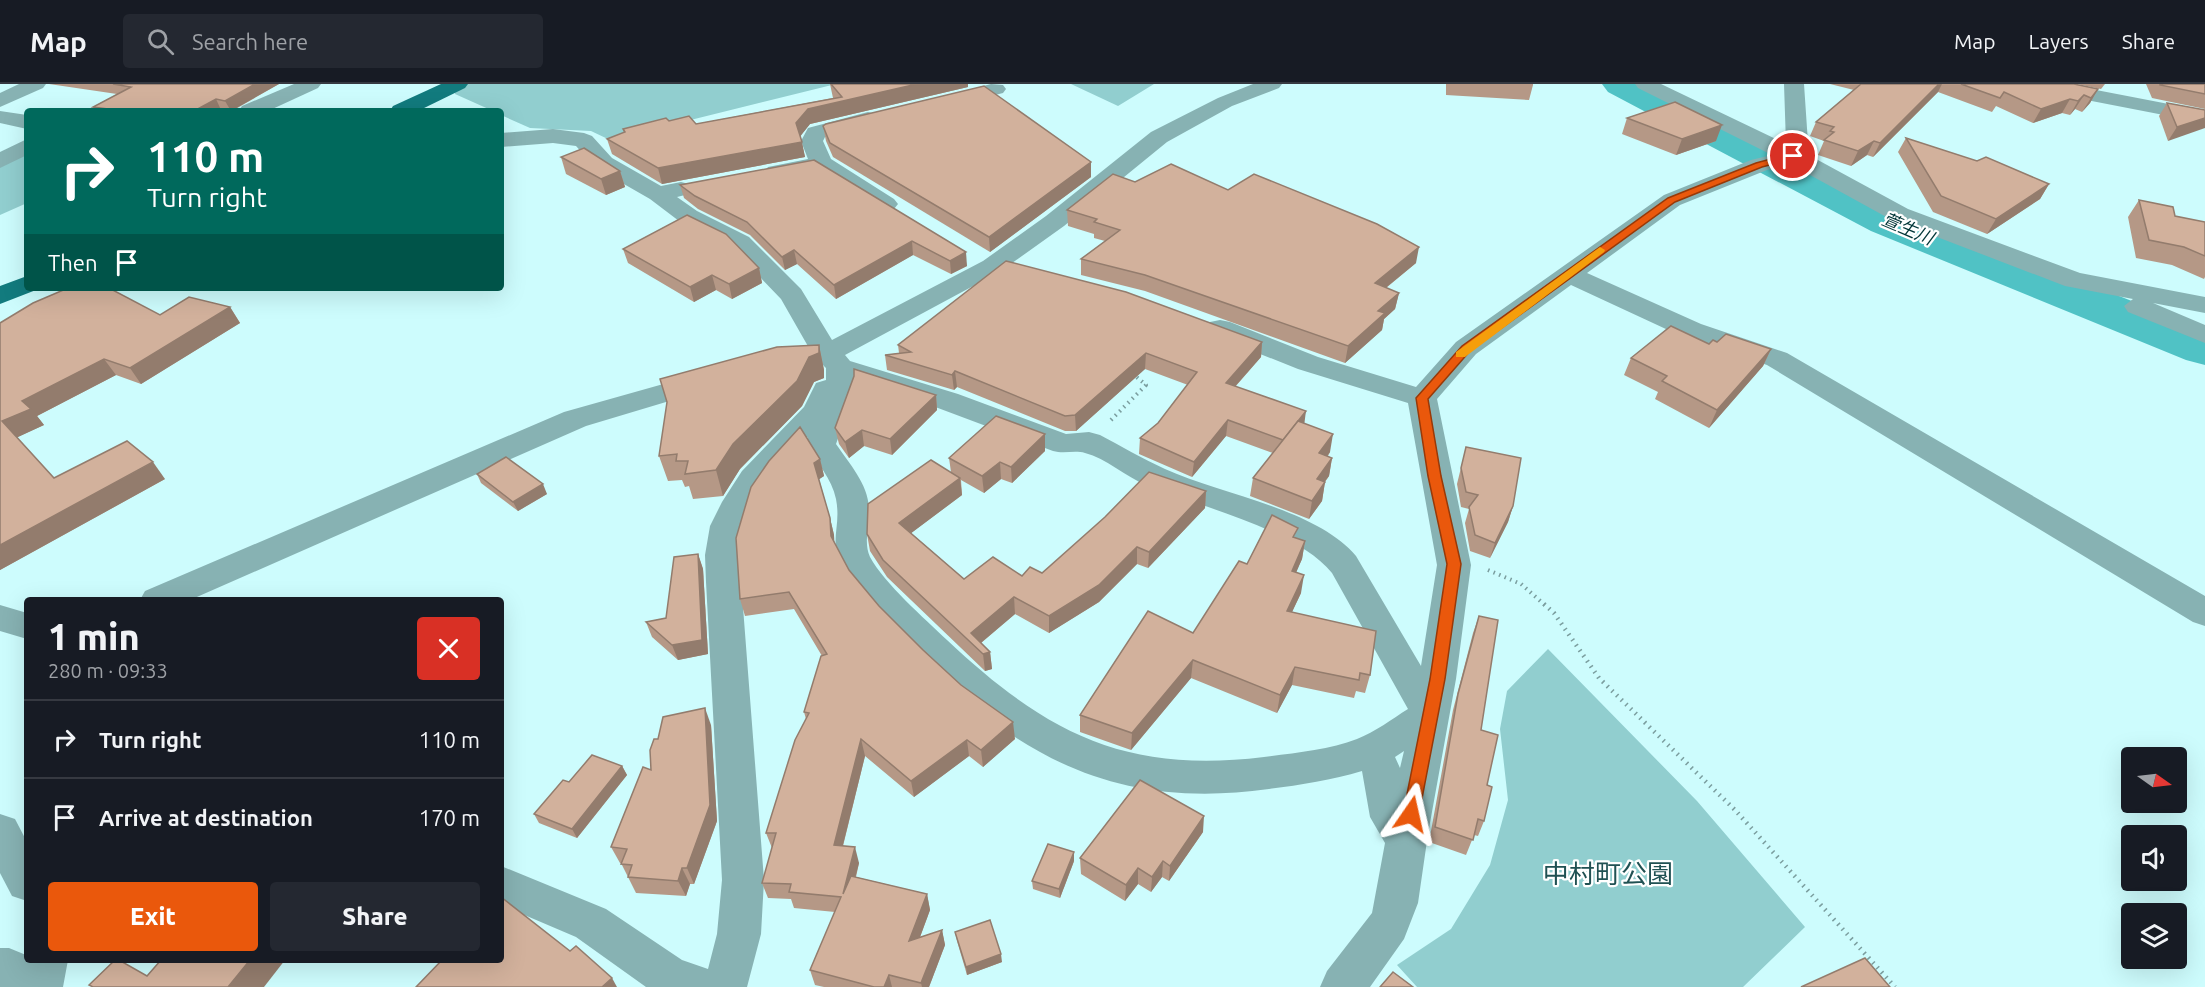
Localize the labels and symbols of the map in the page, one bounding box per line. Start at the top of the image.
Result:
pin [1767,130,1818,181]
water label: 萱生川 [1879,208,1939,249]
north arrow [2121,747,2187,813]
position arrow [1379,782,1443,846]
park label: 中村町公園 [1543,859,1673,888]

